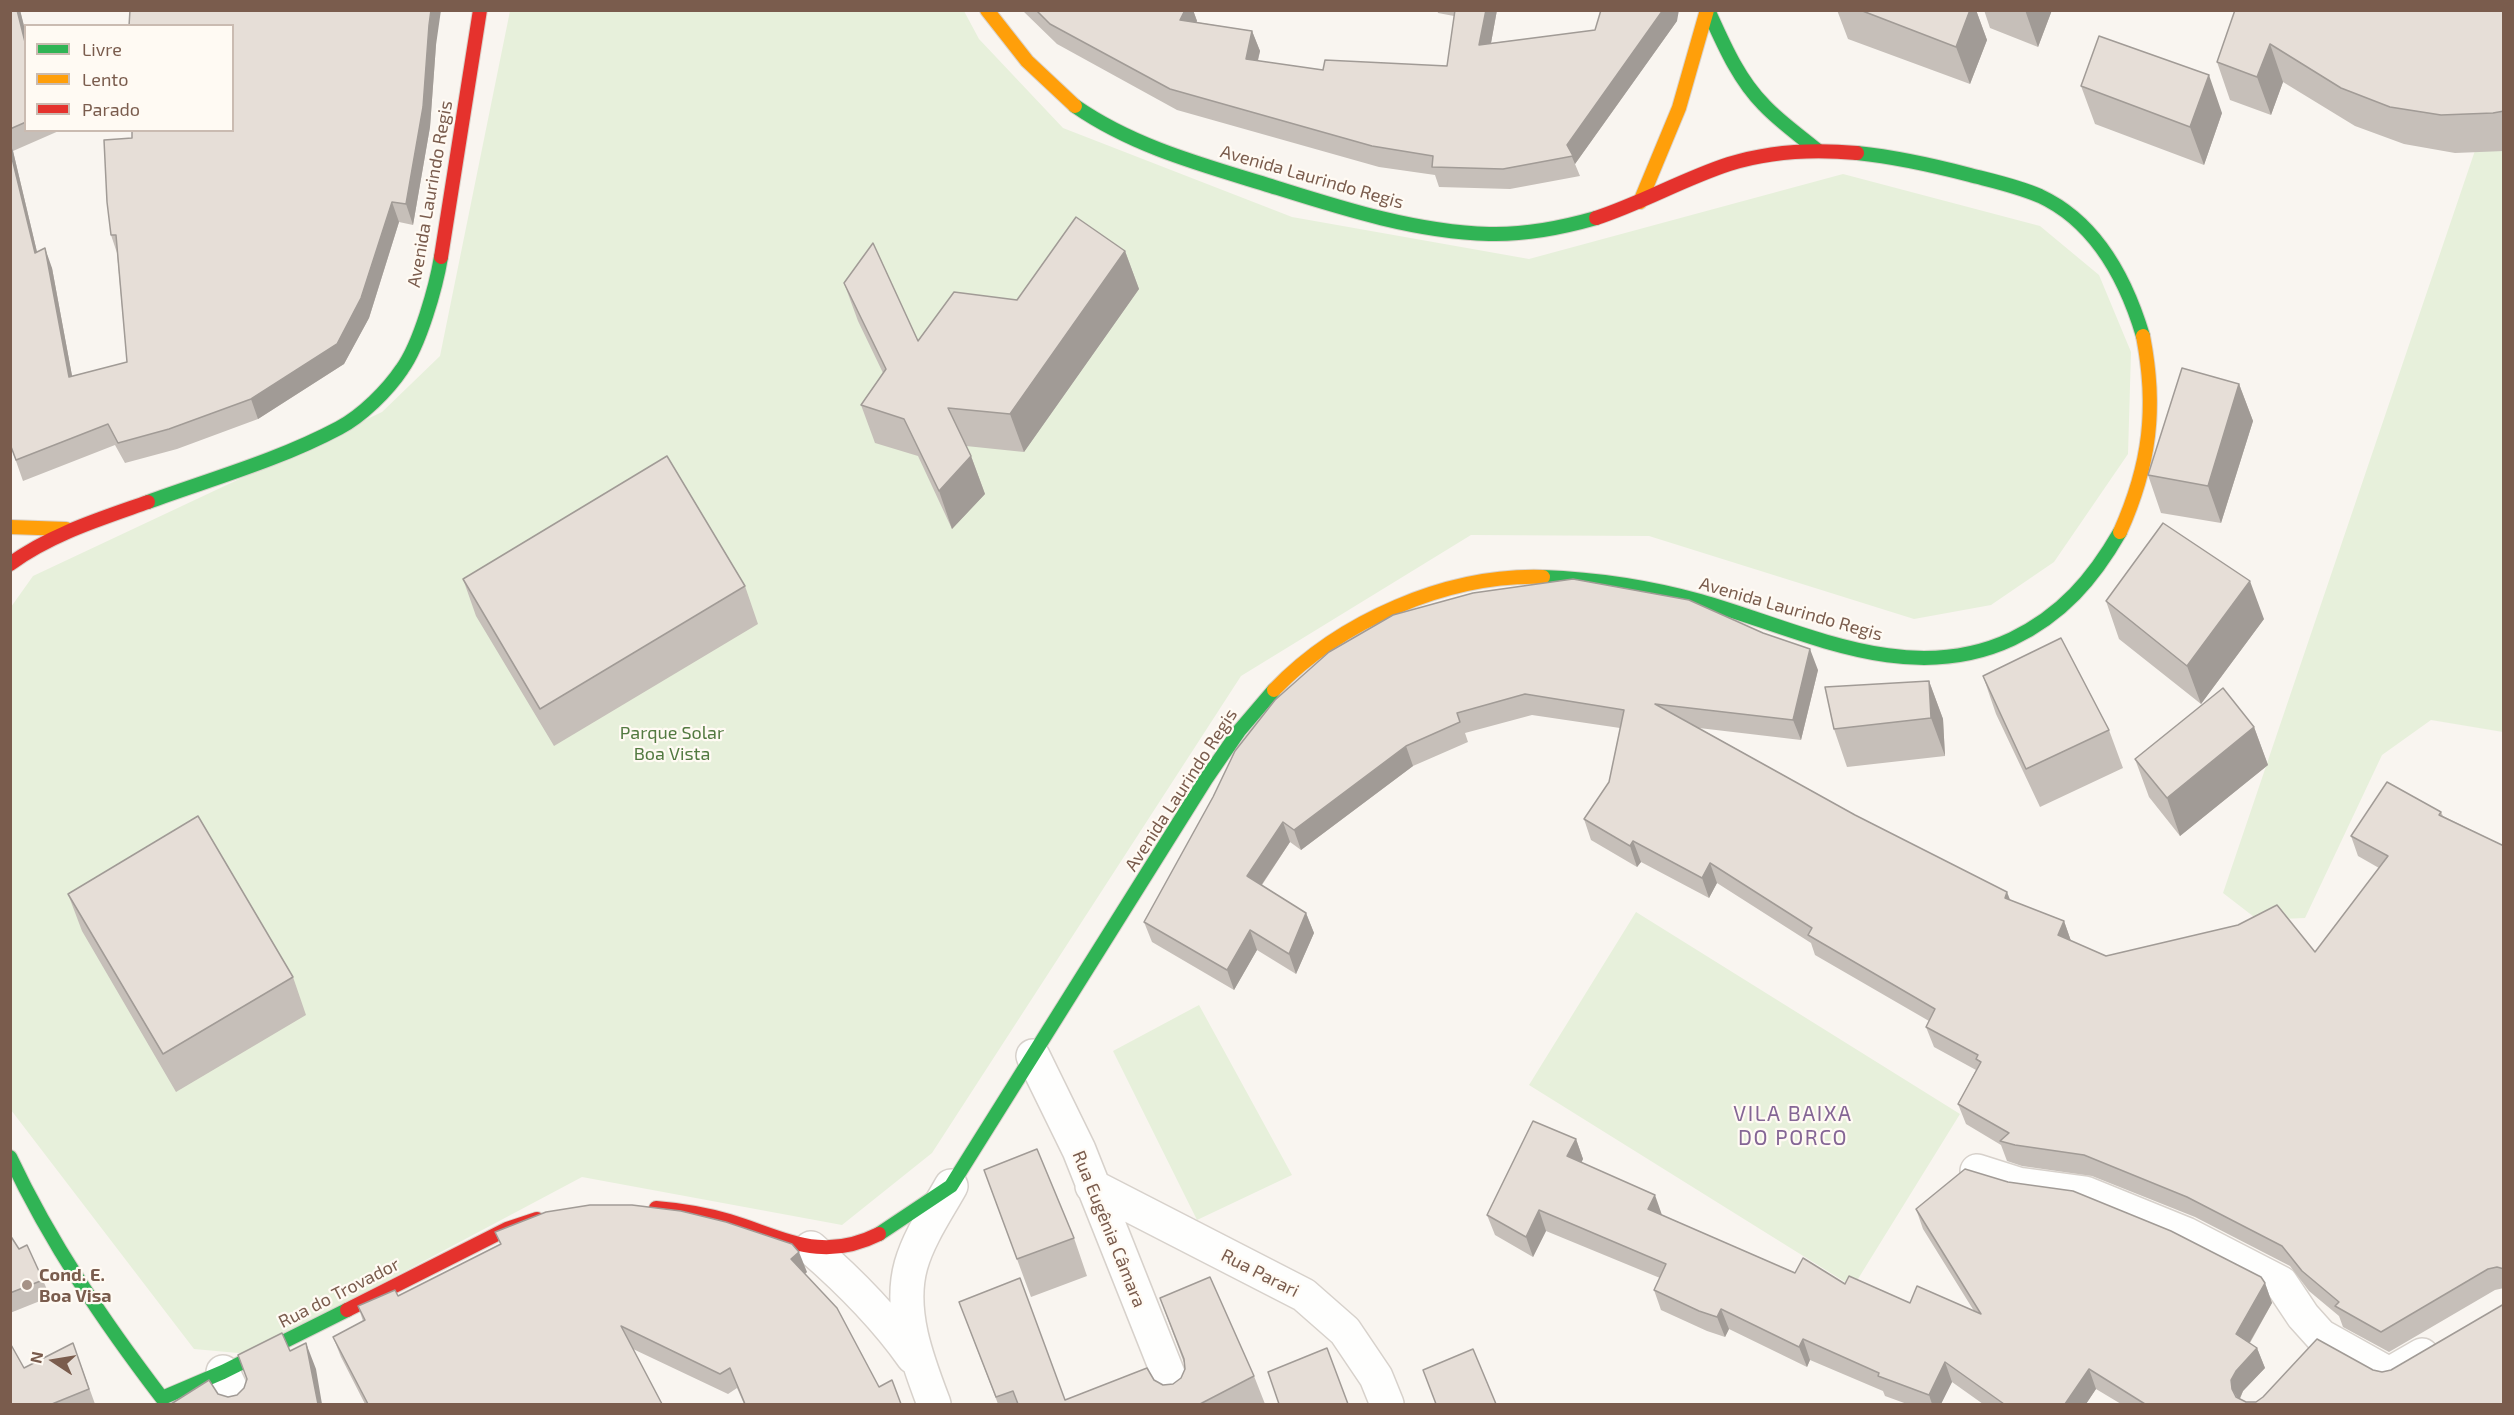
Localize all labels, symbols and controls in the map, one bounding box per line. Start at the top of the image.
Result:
legend [24,24,234,132]
text: Livre [82,38,122,60]
text: Lento [82,68,128,90]
text: Parado [82,98,140,120]
street label: Avenida Laurindo Regis [403,99,457,289]
street label: Avenida Laurindo Regis [1218,141,1406,213]
street label: Avenida Laurindo Regis [1697,573,1885,645]
street label: Avenida Laurindo Regis [1120,705,1242,875]
park label: Parque Solar Boa Vista [620,722,724,764]
district label: VILA BAIXA DO PORCO [1733,1101,1853,1151]
street label: Rua Eugênia Câmara [1068,1148,1150,1310]
street label: Rua Parari [1217,1244,1303,1302]
street label: Rua do Trovador [275,1253,403,1333]
place label: Cond. E. Boa Visa [39,1264,112,1306]
marker: Cond. E. Boa Visa [20,1278,34,1292]
north arrow [24,1331,84,1391]
text: N [25,1350,46,1365]

